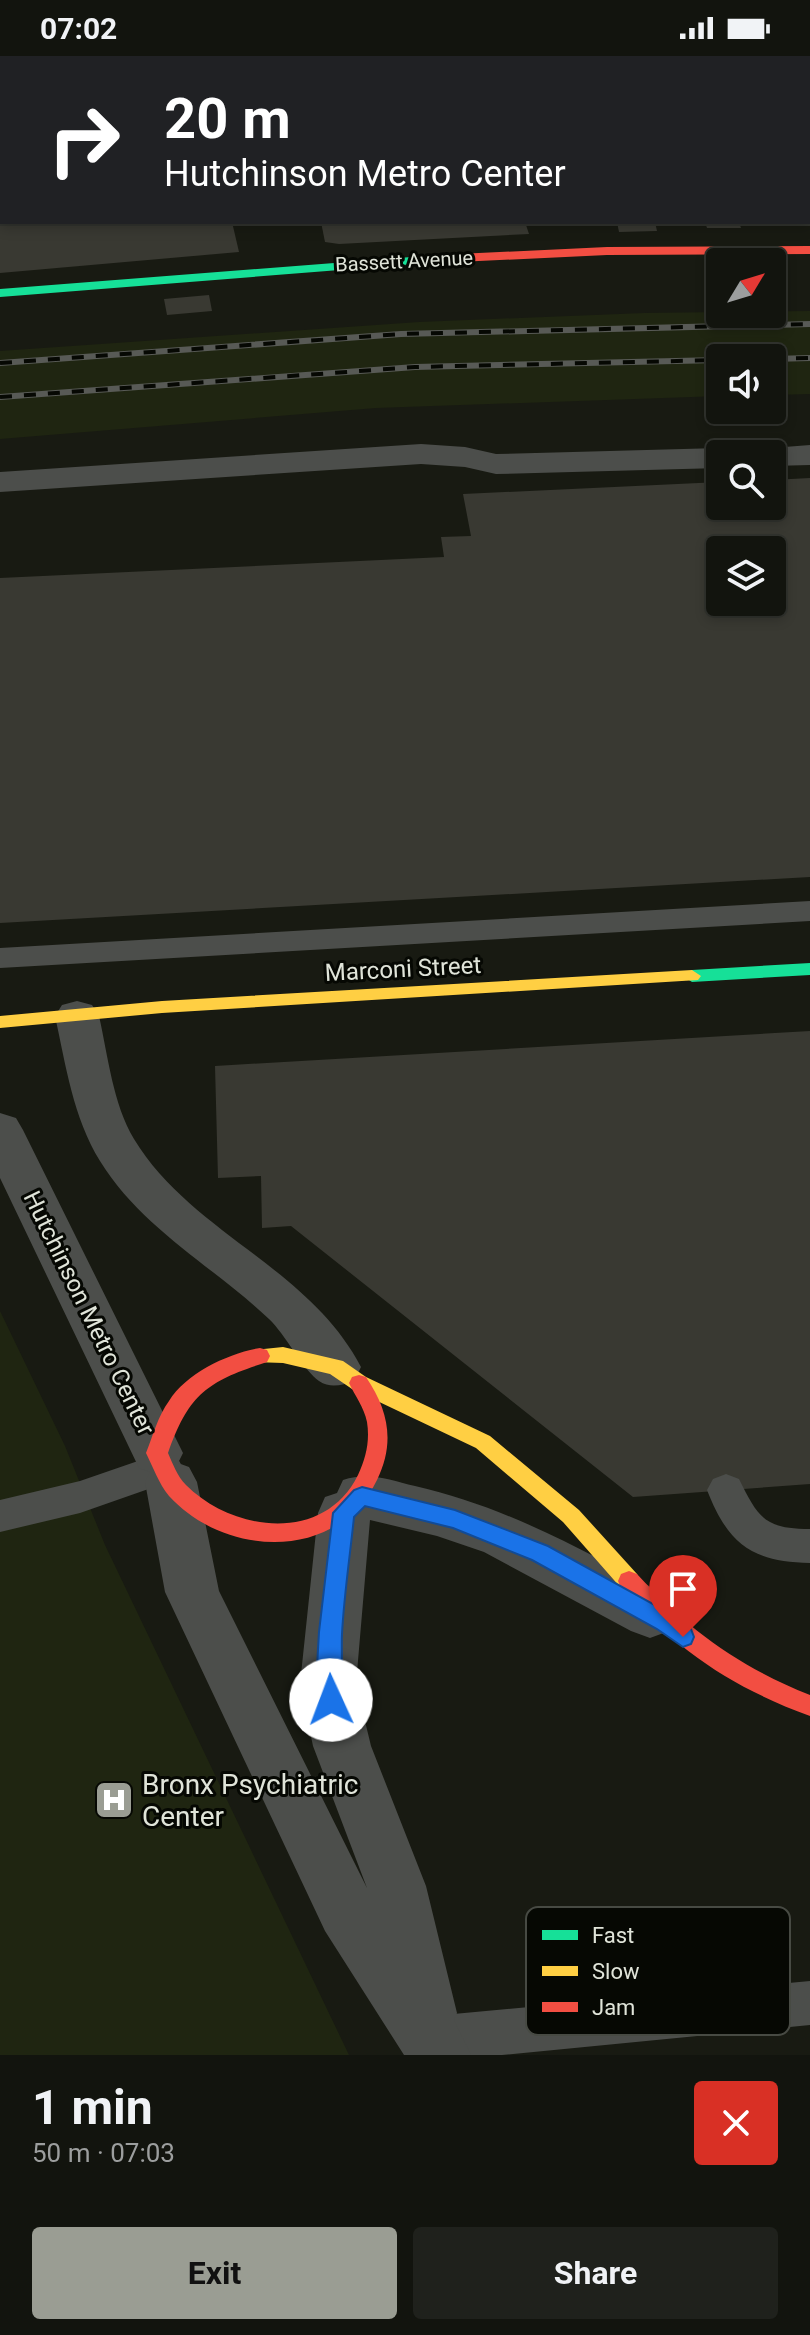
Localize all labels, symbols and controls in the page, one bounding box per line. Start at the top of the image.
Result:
text: 07:02 [40,11,117,46]
text: 20 m [164,86,291,152]
icon: right [32,88,136,192]
text: Hutchinson Metro Center [164,153,566,195]
street label: Bassett Avenue [334,245,474,277]
north arrow [706,248,786,328]
map controls [706,248,786,616]
button: sound [706,344,786,424]
button: search [706,440,786,520]
button: layers [706,536,786,616]
street label: Marconi Street [324,951,482,987]
street label: Hutchinson Metro Center [18,1187,160,1439]
pin [649,1555,717,1637]
icon: arrive [661,1567,705,1611]
position arrow [289,1658,373,1742]
place label: Bronx Psychiatric Center [142,1768,358,1833]
hospital icon: Bronx Psychiatric Center [93,1779,135,1821]
legend [526,1907,790,2035]
text: Fast [592,1923,634,1948]
text: Slow [592,1959,640,1984]
text: Jam [592,1995,635,2020]
text: 1 min [32,2079,153,2136]
button: close [694,2081,778,2165]
text: 50 m · 07:03 [32,2138,175,2168]
button: Exit [32,2227,397,2319]
button: Share [413,2227,778,2319]

